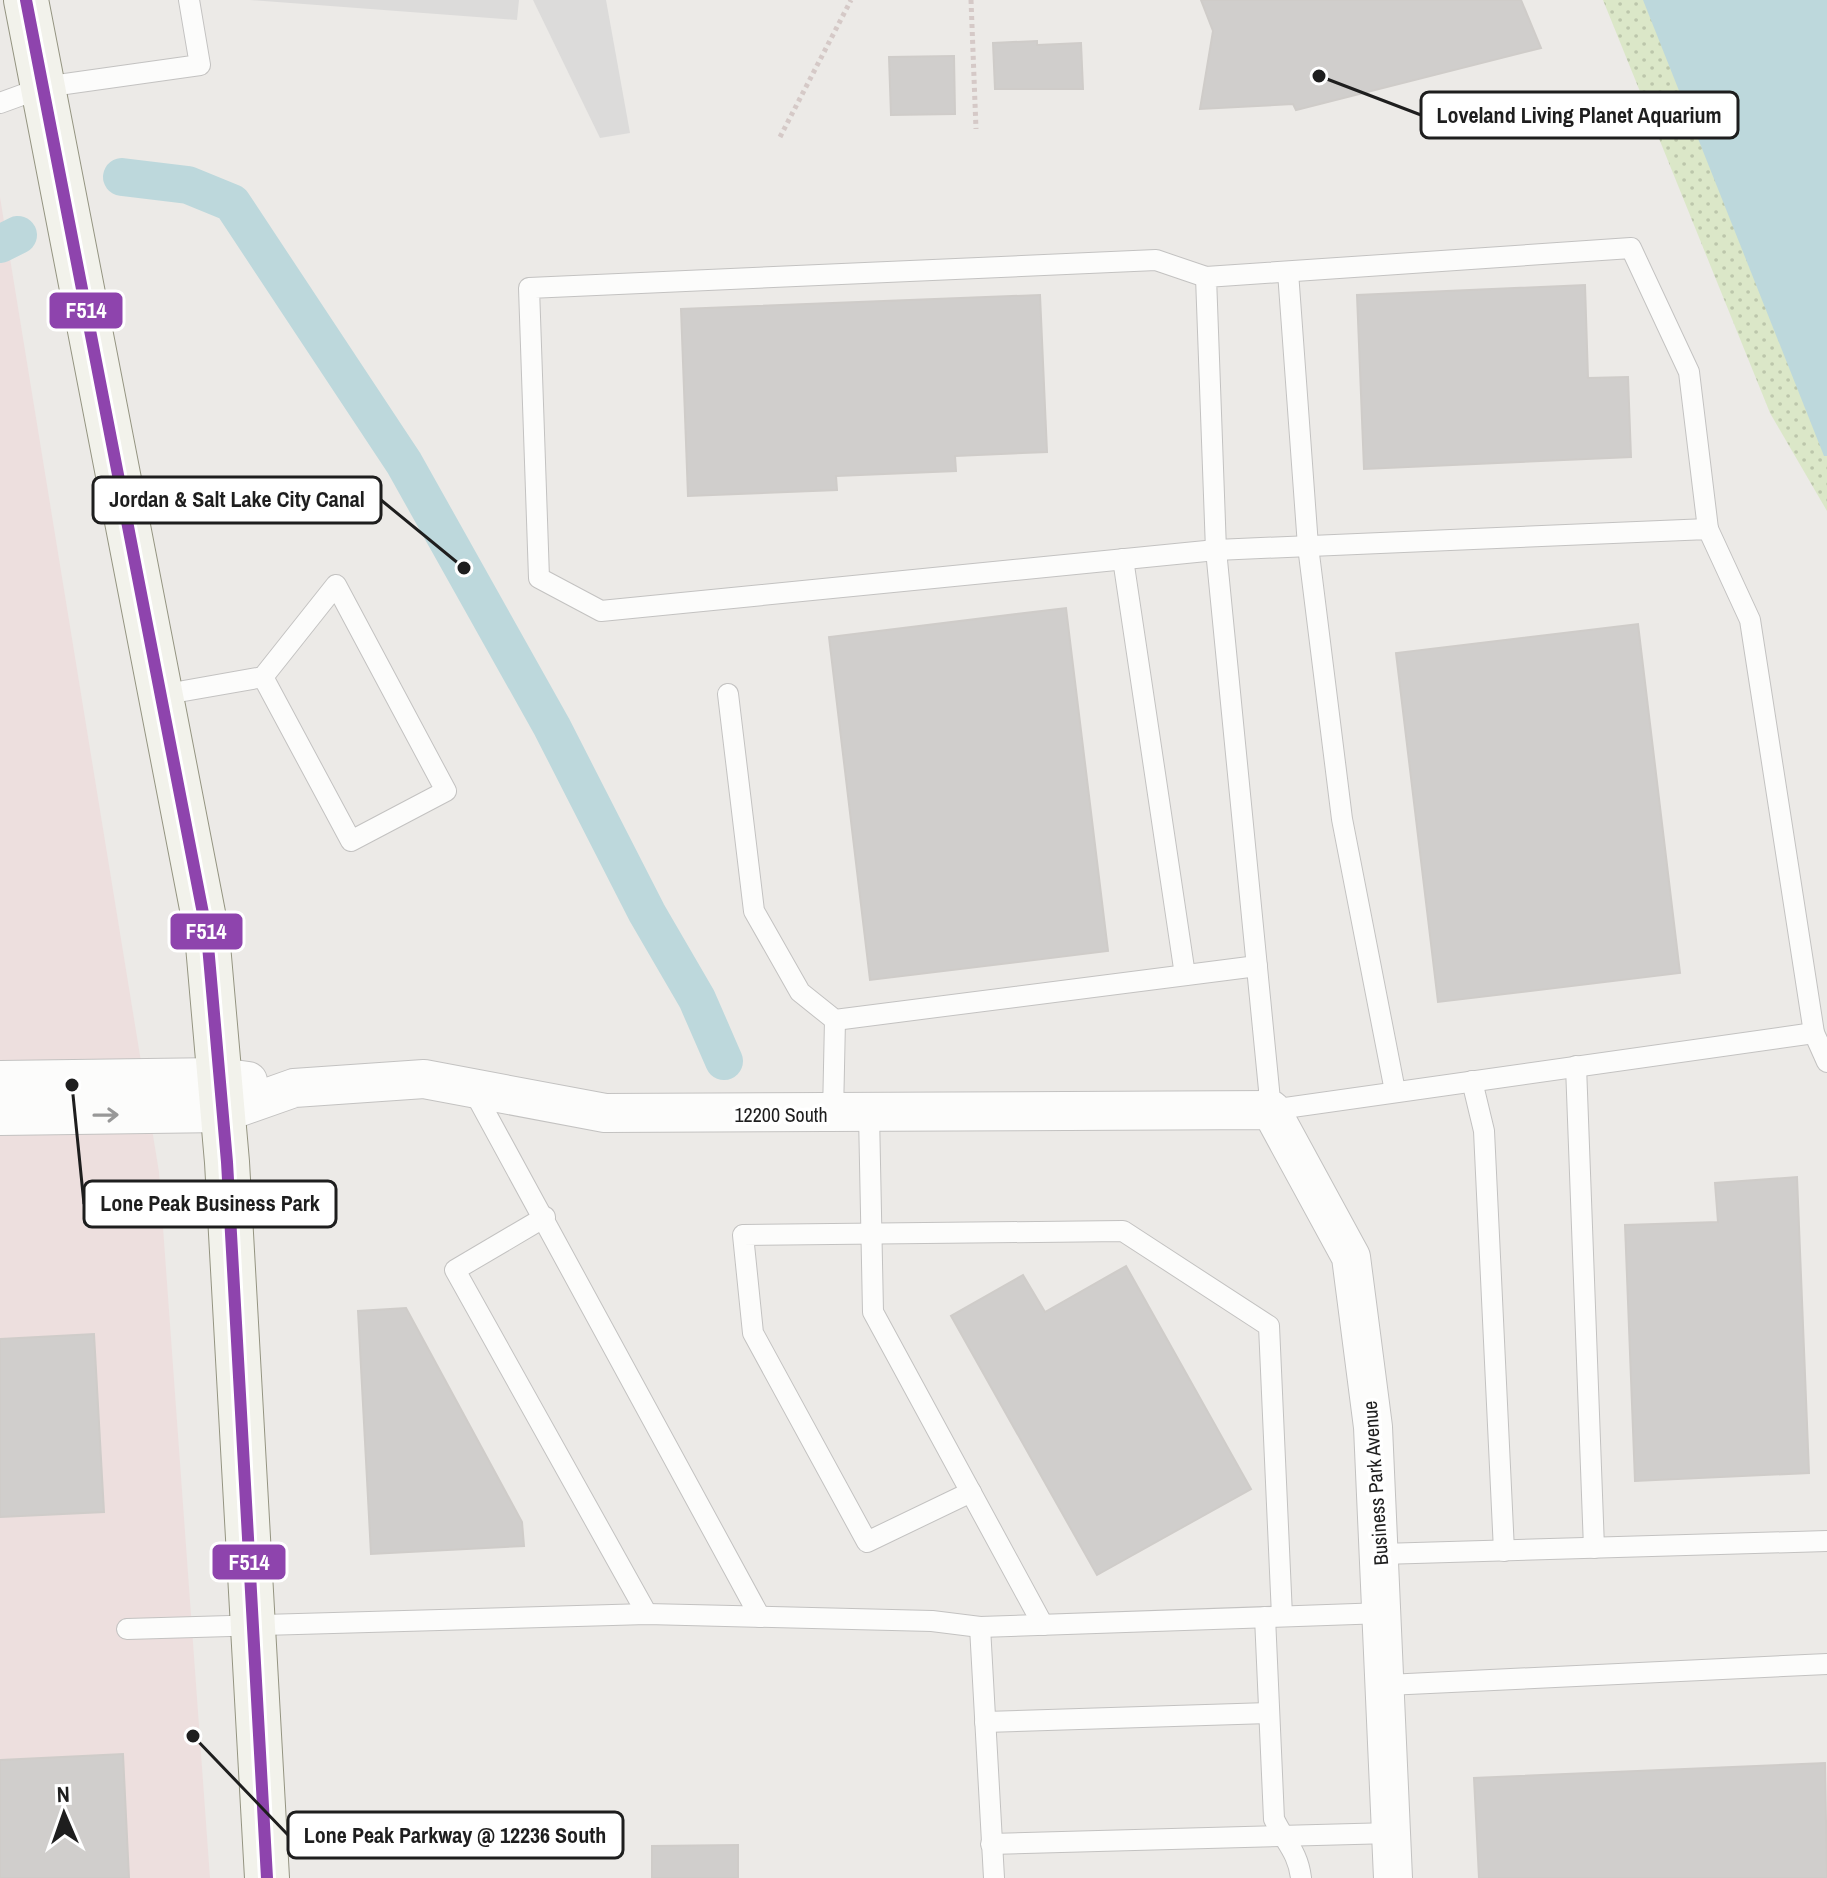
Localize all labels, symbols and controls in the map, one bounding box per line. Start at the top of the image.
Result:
callout: Loveland Living Planet Aquarium [1421,92,1738,138]
text: Loveland Living Planet Aquarium [1436,100,1722,130]
line badge: F514 [48,291,124,330]
text: F514 [65,295,107,325]
callout: Jordan & Salt Lake City Canal [93,477,381,523]
text: Jordan & Salt Lake City Canal [109,484,365,514]
line badge: F514 [169,912,244,951]
text: F514 [185,916,227,946]
street label: 12200 South [734,1101,828,1128]
one-way arrow [92,1107,119,1123]
callout: Lone Peak Business Park [84,1181,336,1227]
text: Lone Peak Business Park [100,1188,321,1218]
street label: Business Park Avenue [1356,1400,1394,1566]
line badge: F514 [211,1543,287,1581]
text: F514 [228,1547,270,1577]
north arrow [24,1774,104,1854]
text: N [56,1779,70,1809]
callout: Lone Peak Parkway @ 12236 South [288,1812,623,1858]
text: Lone Peak Parkway @ 12236 South [304,1820,606,1850]

